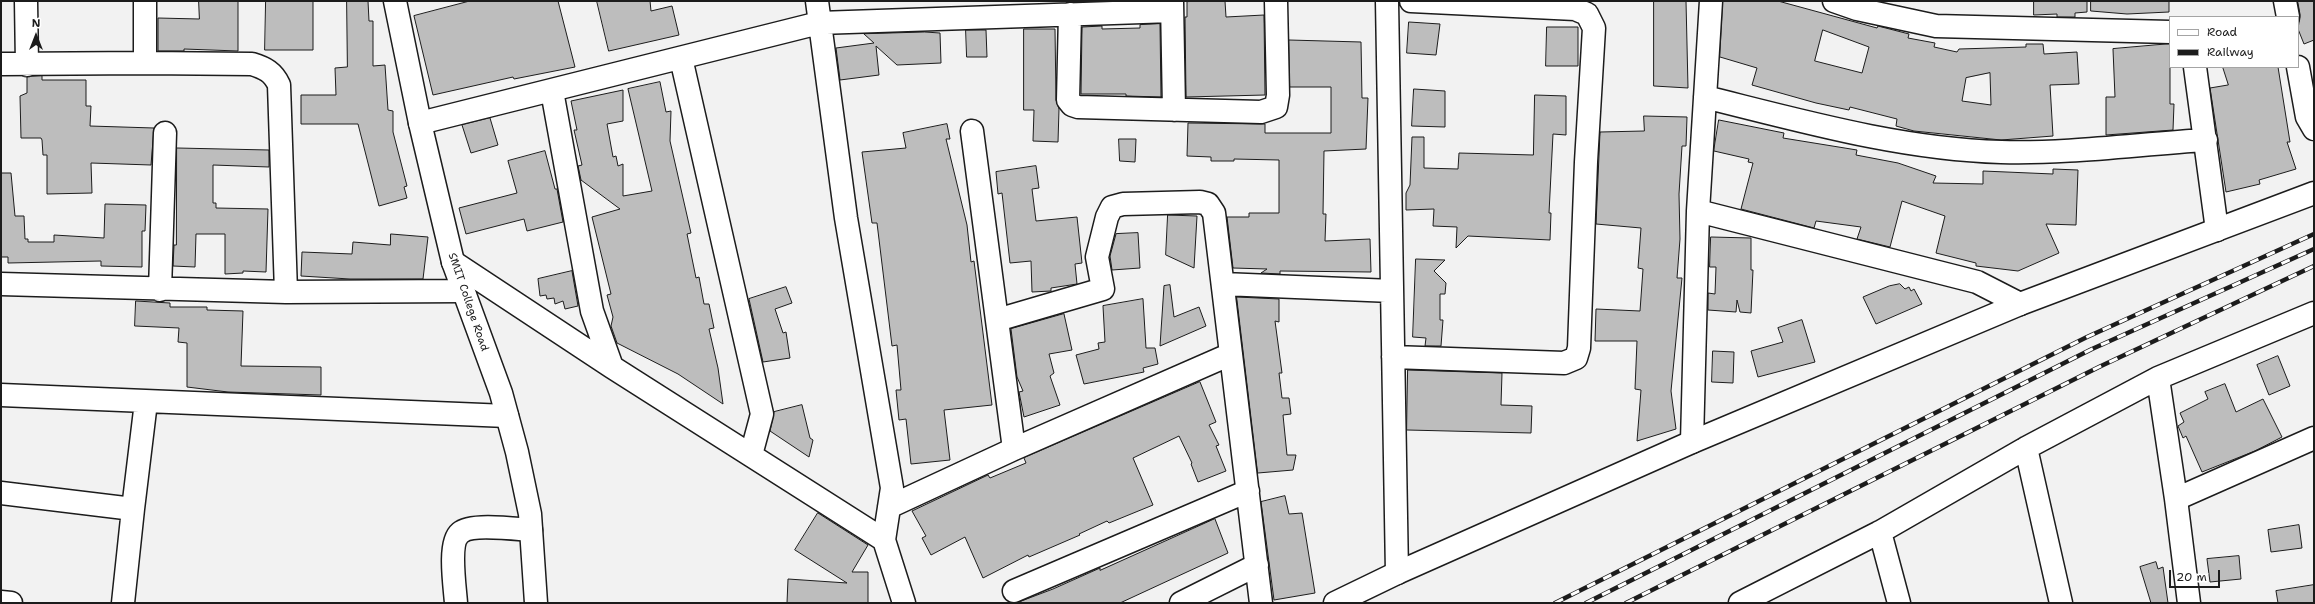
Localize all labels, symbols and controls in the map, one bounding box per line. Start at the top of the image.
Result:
north arrow [16,16,56,56]
text: N [32,16,40,31]
legend [2169,16,2299,68]
text: Road [2207,24,2237,40]
text: Railway [2207,44,2254,60]
street label: SMIT College Road [445,251,491,353]
scale bar [2171,562,2222,588]
text: 20 m [2176,569,2207,585]

